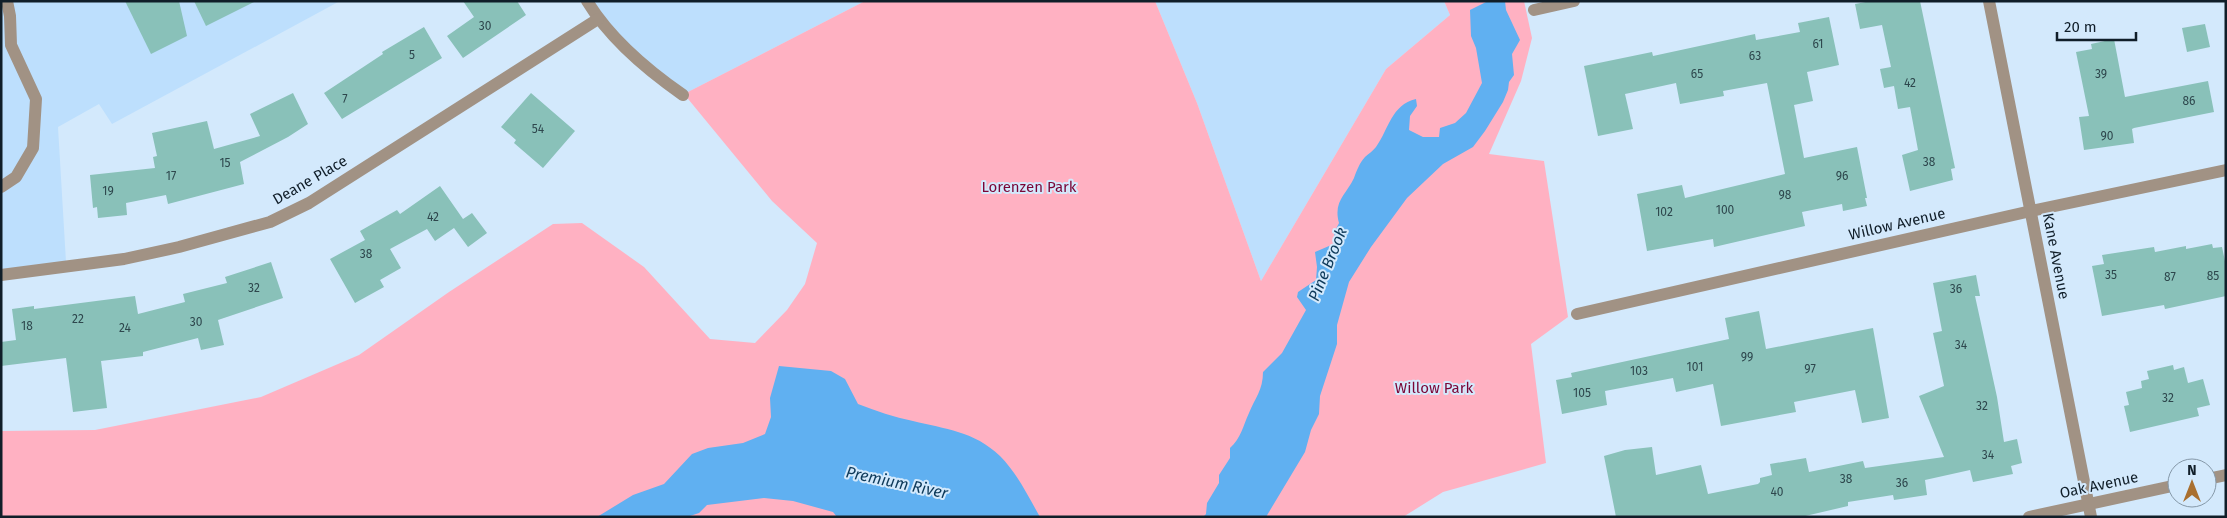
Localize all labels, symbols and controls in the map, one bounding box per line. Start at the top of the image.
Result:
scale bar [2057,10,2136,42]
text: 20 m [2064,18,2097,36]
house number: 30 [479,19,492,33]
house number: 61 [1812,37,1824,51]
house number: 5 [409,48,415,62]
house number: 63 [1749,49,1761,63]
house number: 65 [1691,67,1703,81]
house number: 39 [2095,67,2107,81]
house number: 42 [1904,76,1916,90]
house number: 7 [342,92,348,106]
house number: 86 [2182,94,2196,108]
house number: 54 [532,122,545,136]
house number: 90 [2101,129,2114,143]
street label: Deane Place [270,151,350,209]
house number: 38 [1923,155,1936,169]
house number: 15 [219,156,231,170]
house number: 17 [166,169,176,183]
house number: 96 [1836,169,1848,183]
park label: Lorenzen Park [981,178,1077,196]
house number: 19 [102,184,114,198]
house number: 98 [1779,188,1792,202]
house number: 100 [1716,203,1735,217]
street label: Willow Avenue [1847,204,1947,244]
house number: 102 [1655,205,1673,219]
house number: 42 [427,210,439,224]
street label: Kane Avenue [2039,211,2073,301]
water label: Pine Brook [1304,224,1351,304]
house number: 38 [360,247,373,261]
house number: 35 [2105,268,2117,282]
house number: 85 [2207,269,2219,283]
house number: 87 [2164,270,2176,284]
house number: 32 [248,281,260,295]
house number: 36 [1950,282,1962,296]
house number: 22 [72,312,84,326]
house number: 30 [190,315,203,329]
house number: 18 [21,319,33,333]
house number: 24 [119,321,132,335]
house number: 34 [1955,338,1968,352]
house number: 99 [1741,350,1753,364]
house number: 101 [1687,360,1703,374]
house number: 97 [1804,362,1816,376]
house number: 103 [1630,364,1648,378]
park label: Willow Park [1395,379,1473,397]
house number: 105 [1573,386,1591,400]
house number: 32 [2162,391,2174,405]
house number: 32 [1976,399,1988,413]
house number: 34 [1982,448,1995,462]
north arrow [2167,458,2217,508]
water label: Premium River [844,462,951,503]
text: N [2187,462,2197,479]
street label: Oak Avenue [2058,468,2140,502]
house number: 38 [1840,472,1853,486]
house number: 36 [1896,476,1908,490]
house number: 40 [1770,485,1784,499]

